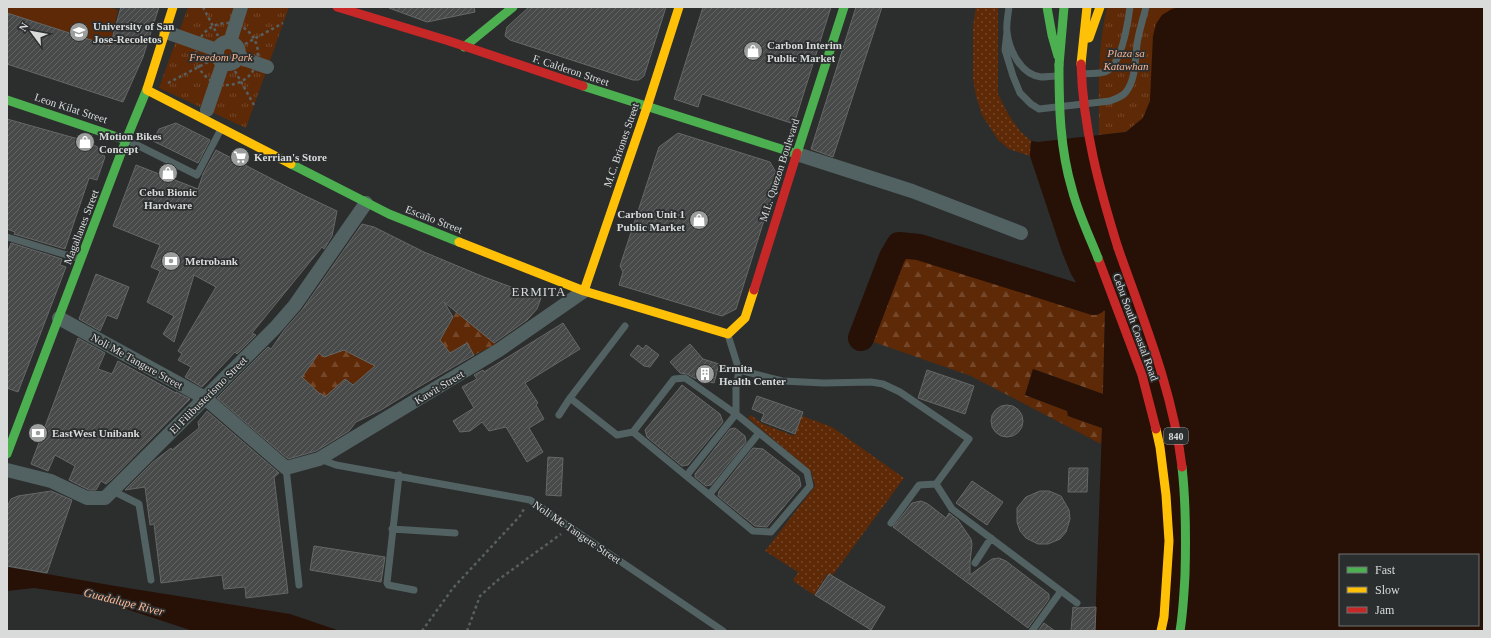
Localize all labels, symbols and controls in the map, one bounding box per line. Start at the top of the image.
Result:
north arrow [12,12,52,52]
text: N [16,20,31,33]
place label: University of San Jose-Recoletos [93,20,174,45]
school or university icon: University of San Jose-Recoletos [68,21,90,43]
place label: Carbon Interim Public Market [767,39,842,64]
shop icon: Carbon Interim Public Market [742,40,764,62]
park label: Plaza sa Katawhan [1102,47,1149,72]
park label: Freedom Park [188,51,254,63]
street label: F. Calderon Street [531,52,611,88]
street label: Leon Kilat Street [33,91,109,125]
street label: M.C. Briones Street [601,101,641,189]
street label: M.L. Quezon Boulevard [757,117,801,223]
place label: Motion Bikes Concept [99,130,162,155]
shop icon: Motion Bikes Concept [74,131,96,153]
supermarket icon: Kerrian's Store [229,146,251,168]
place label: Kerrian's Store [254,151,327,163]
shop icon: Cebu Bionic Hardware [157,162,179,184]
place label: Cebu Bionic Hardware [139,186,197,211]
street label: Magallanes Street [61,188,101,266]
street label: Escaño Street [404,203,464,235]
place label: Carbon Unit 1 Public Market [617,208,685,233]
shop icon: Carbon Unit 1 Public Market [688,209,710,231]
bank icon: Metrobank [160,250,182,272]
place label: Metrobank [185,255,239,267]
street label: Cebu South Coastal Road [1111,272,1161,383]
district label: ERMITA [512,284,566,299]
street label: Noli Me Tangere Street [89,331,185,391]
street label: El Filibusterismo Street [167,354,249,436]
place label: Ermita Health Center [719,362,786,387]
building icon: Ermita Health Center [694,363,716,385]
street label: Kawit Street [412,368,466,406]
bank icon: EastWest Unibank [27,422,49,444]
place label: EastWest Unibank [52,427,141,439]
road number: 840 [1164,428,1188,444]
street label: Noli Me Tangere Street [531,498,623,566]
legend [1339,554,1479,626]
text: Fast [1375,563,1396,577]
text: Slow [1375,583,1400,597]
water label: Guadalupe River [82,585,166,619]
text: Jam [1375,603,1395,617]

